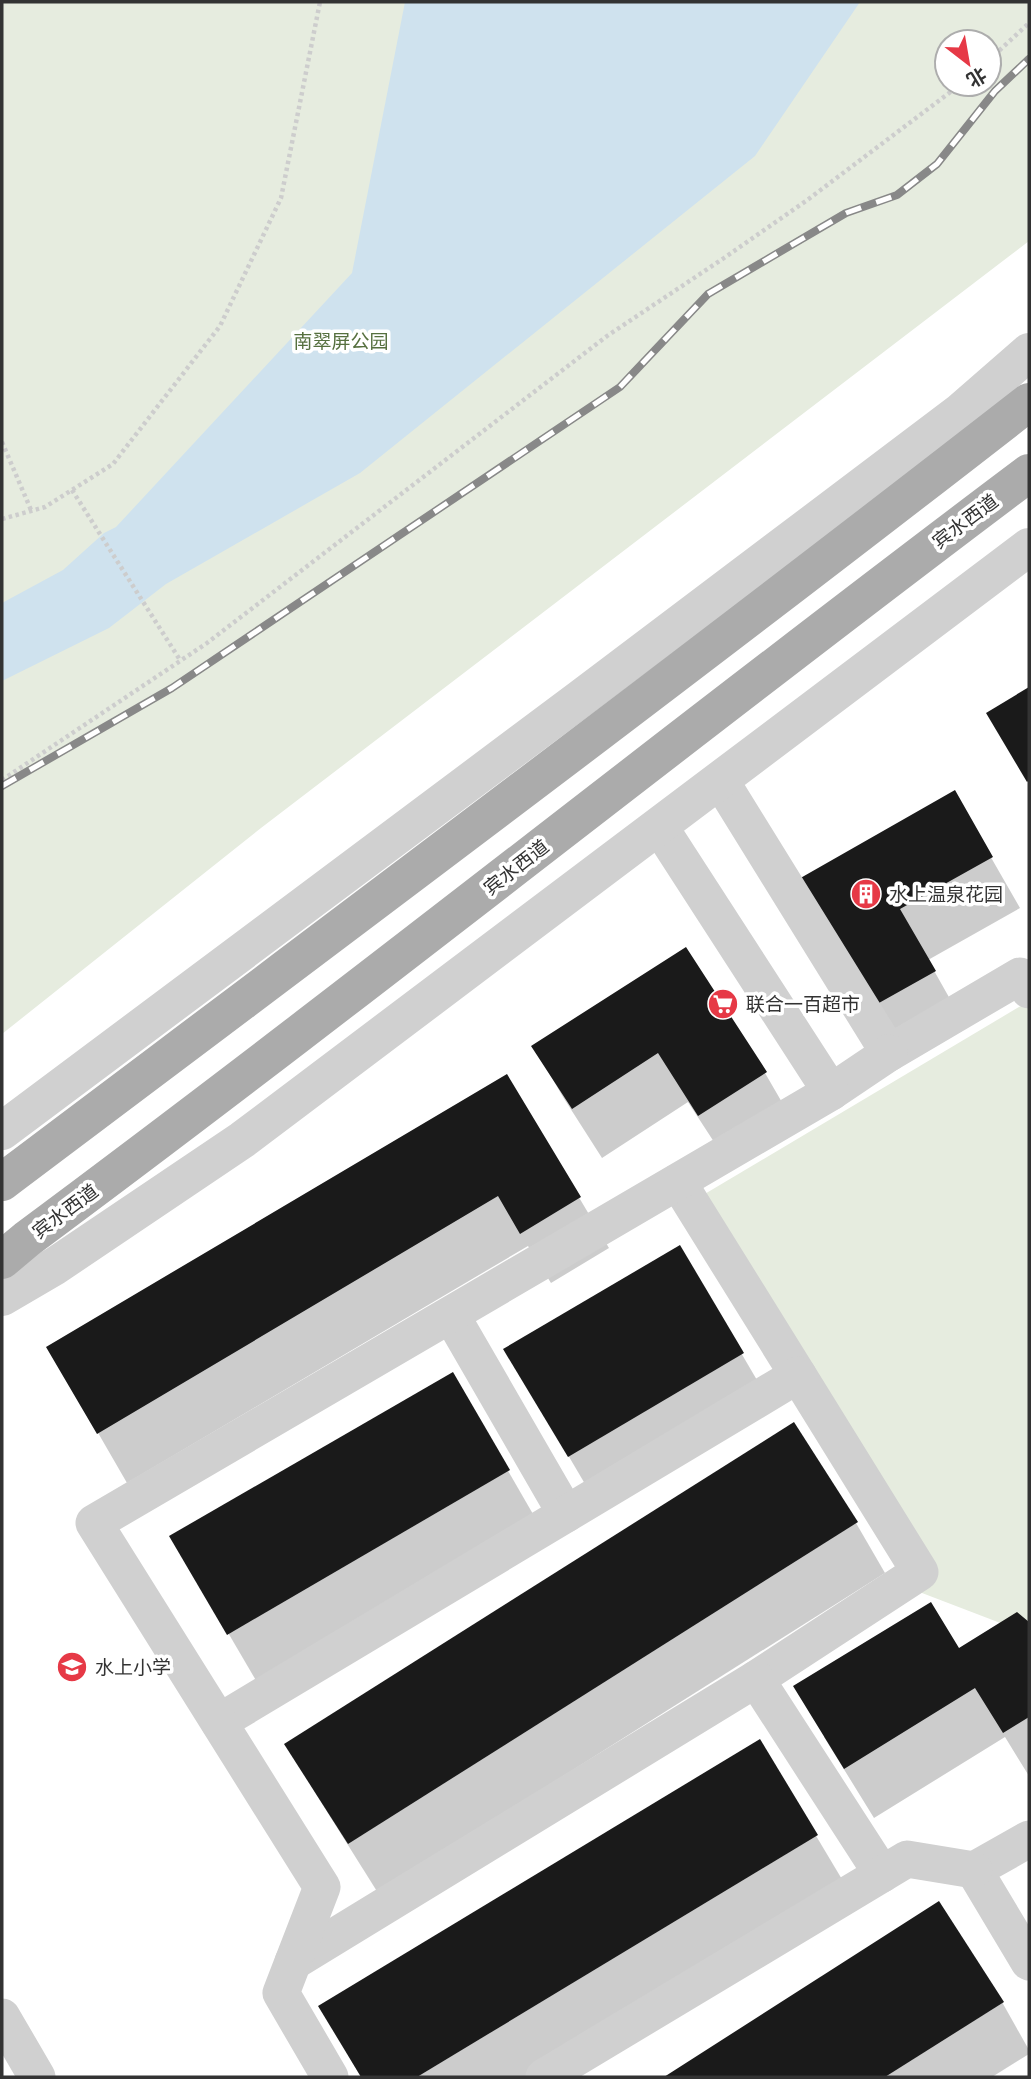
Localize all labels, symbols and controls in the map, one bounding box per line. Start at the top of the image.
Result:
north arrow [933,28,1003,98]
text: 北 [962,62,991,92]
park label: 南翠屏公园 [293,330,389,353]
street label: 宾水西道 [928,489,1003,553]
street label: 宾水西道 [479,835,553,900]
building icon: 水上温泉花园 [849,877,883,911]
place label: 水上温泉花园 [889,883,1003,906]
supermarket icon: 联合一百超市 [706,987,740,1021]
place label: 联合一百超市 [746,993,860,1016]
street label: 宾水西道 [28,1179,103,1243]
school or university icon: 水上小学 [55,1650,89,1684]
place label: 水上小学 [95,1656,171,1679]

